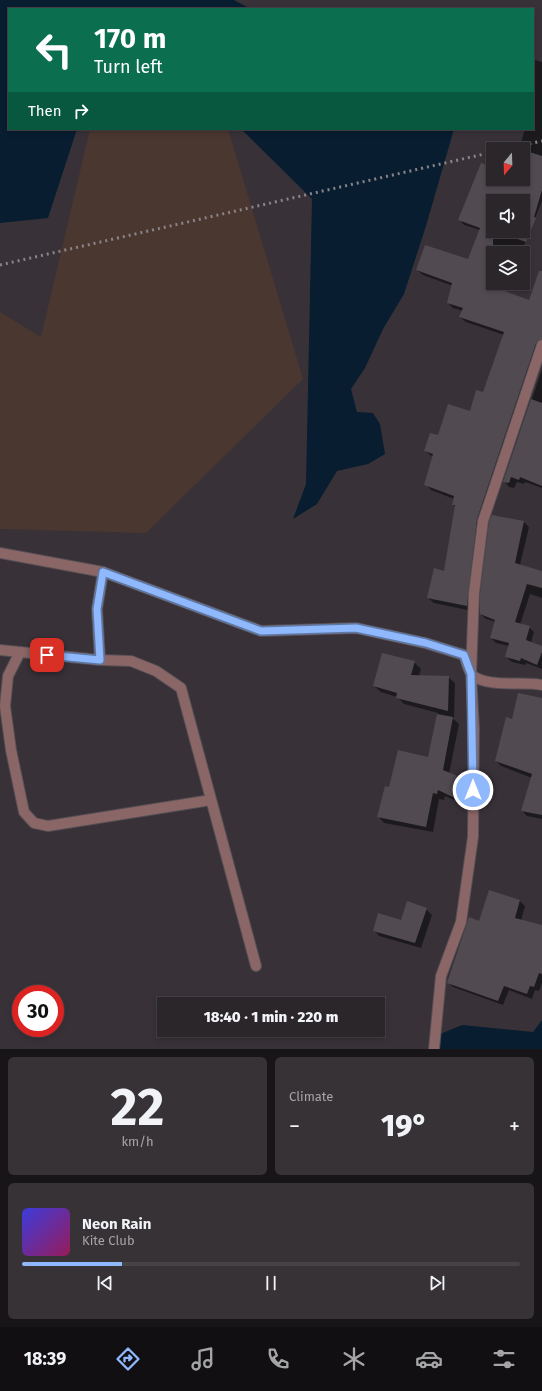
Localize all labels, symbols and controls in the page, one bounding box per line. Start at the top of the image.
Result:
text: 170 m [94,22,166,55]
icon: left [28,24,80,76]
text: Turn left [94,56,163,78]
icon: right [70,100,92,122]
text: Then [28,102,62,120]
north arrow [486,142,530,186]
map controls [486,142,530,290]
button: sound [486,194,530,238]
button: layers [486,246,530,290]
pin [30,638,64,672]
icon: arrive [36,644,58,666]
position arrow [452,769,494,811]
speed limit sign: 30 [12,985,64,1037]
text: 18:40 · 1 min · 220 m [204,1008,338,1026]
text: 22 [111,1076,164,1139]
text: Climate [289,1089,333,1104]
text: 19° [381,1108,428,1144]
text: − [289,1113,300,1140]
text: + [509,1113,520,1140]
text: km/h [121,1134,154,1149]
text: Neon Rain [82,1215,151,1233]
text: Kite Club [82,1233,135,1248]
icon: previous [94,1272,116,1294]
icon: pause [260,1272,282,1294]
icon: next [426,1272,448,1294]
icon: directions [114,1345,142,1373]
icon: music [189,1345,217,1373]
icon: phone [264,1345,292,1373]
icon: climate [340,1345,368,1373]
icon: car [415,1345,443,1373]
icon: filters [490,1345,518,1373]
text: 18:39 [24,1348,66,1370]

